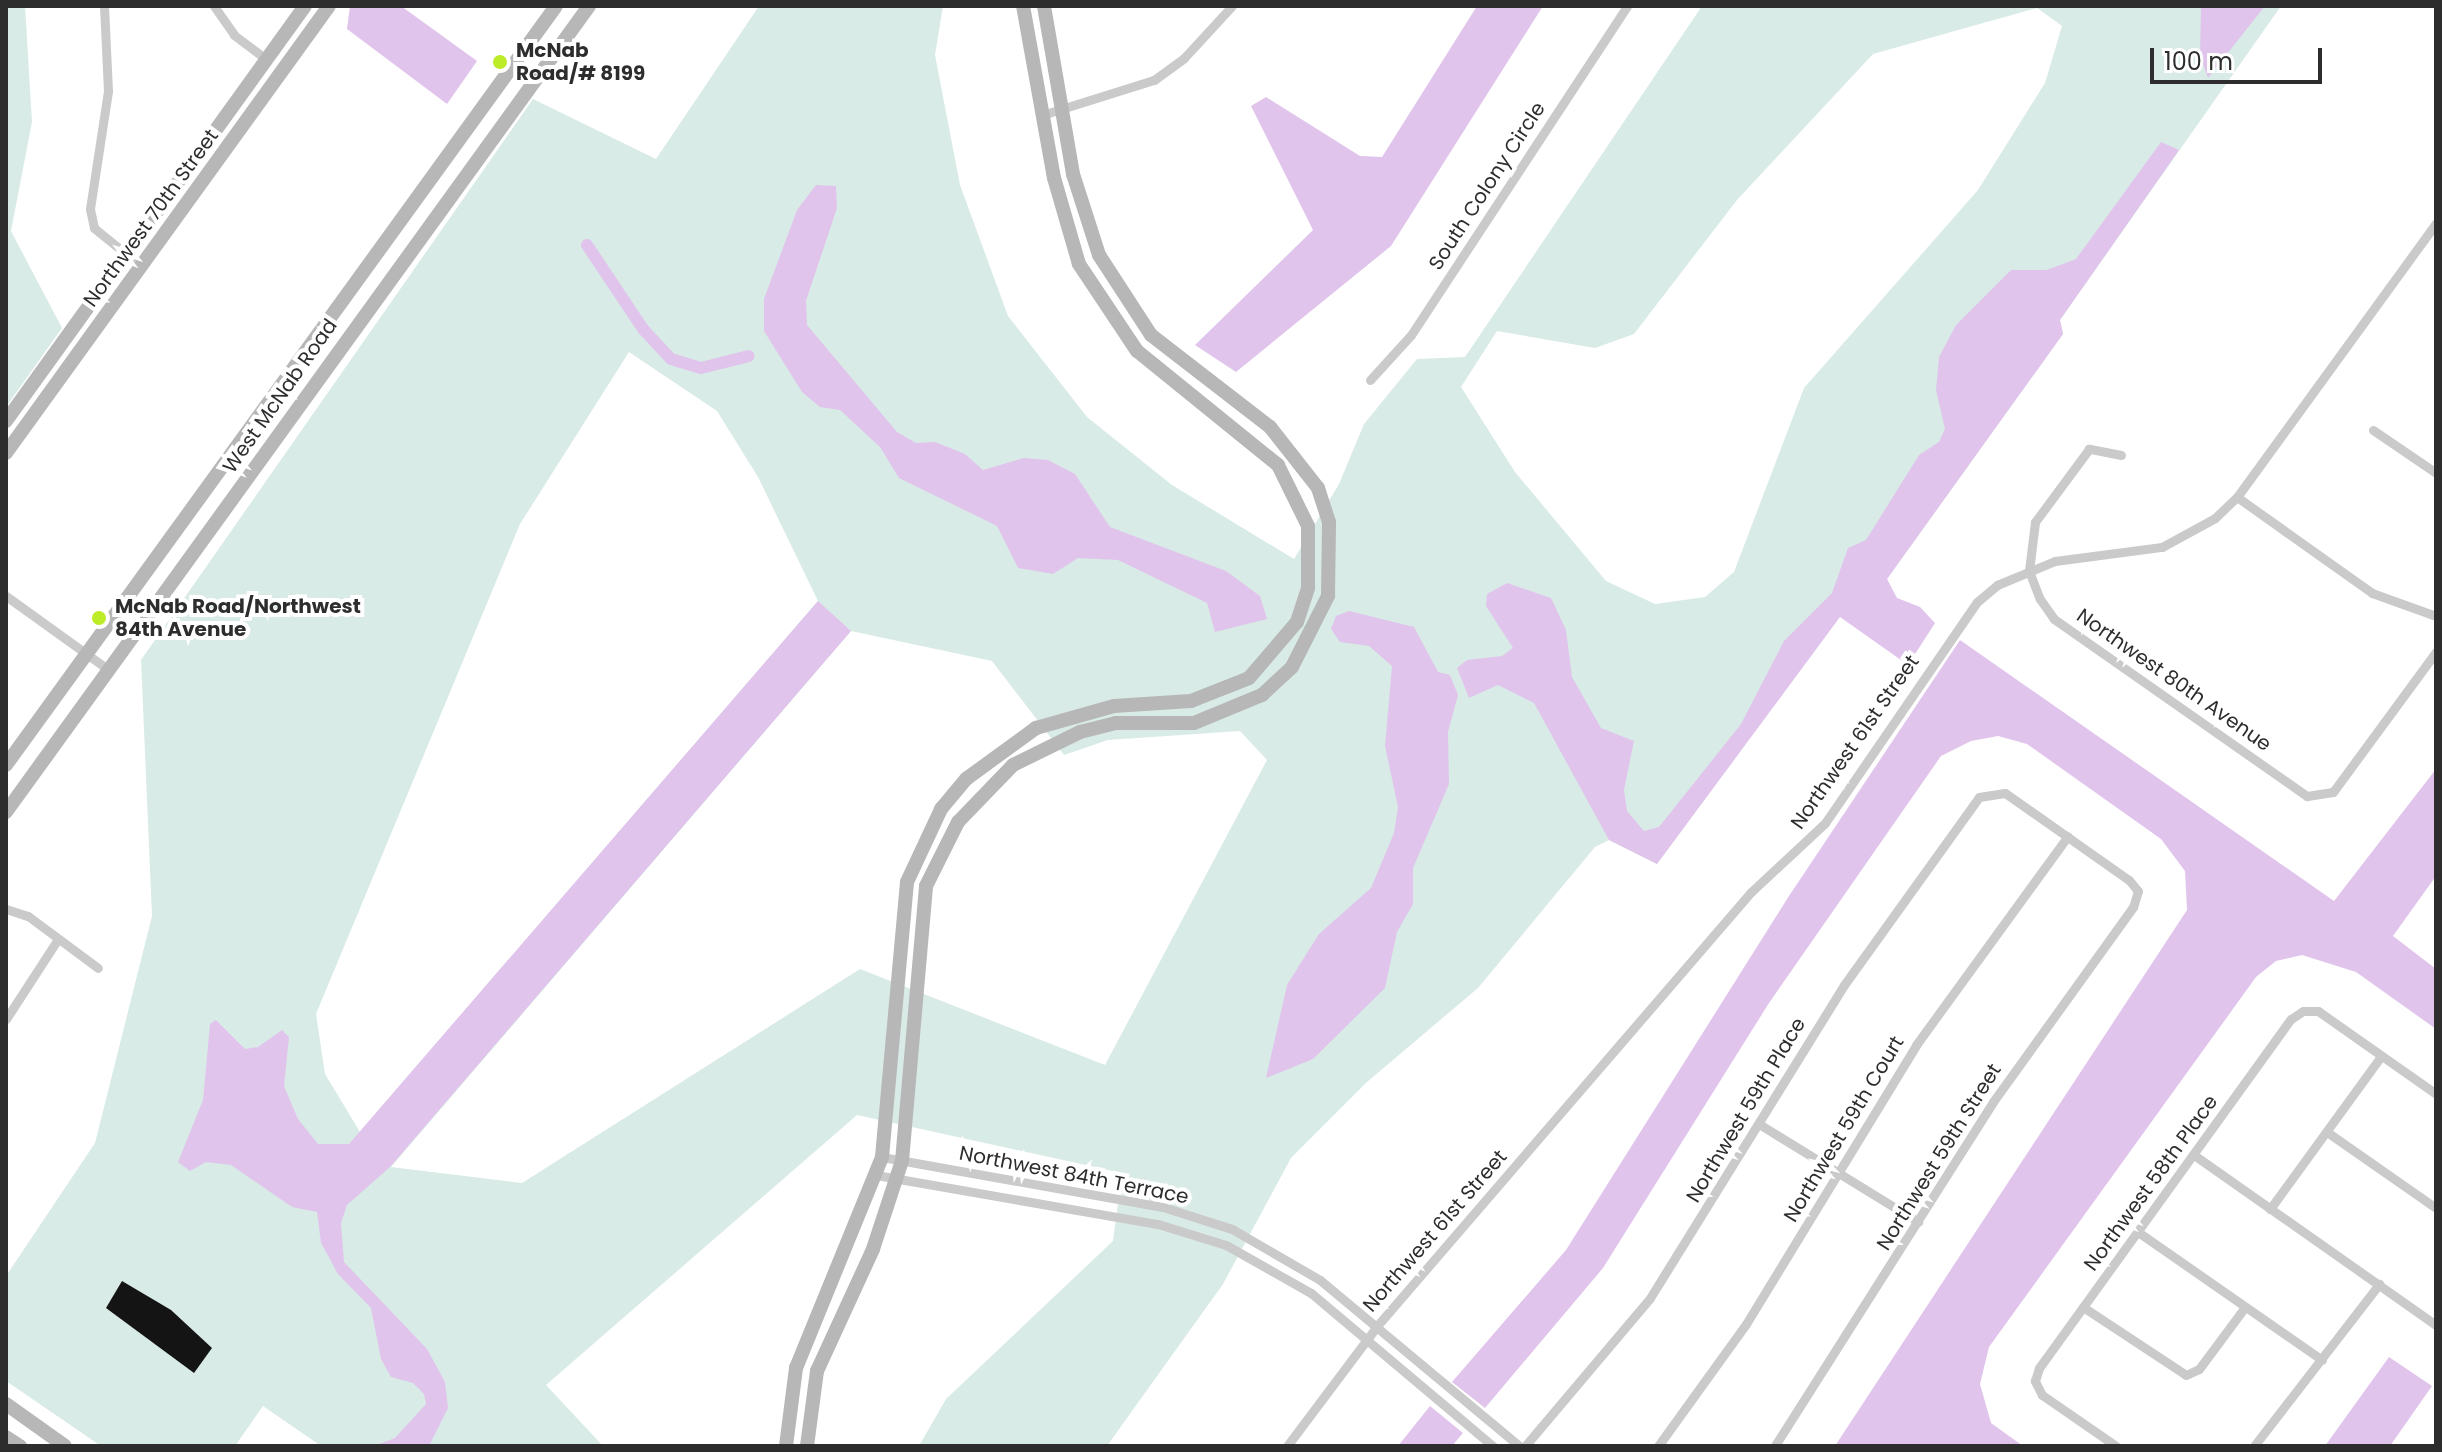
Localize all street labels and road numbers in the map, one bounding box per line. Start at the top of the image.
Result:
street label: South Colony Circle [1424,98,1550,274]
street label: Northwest 70th Street [78,124,224,312]
street label: West McNab Road [218,314,342,478]
street label: Northwest 80th Avenue [2072,604,2276,756]
street label: Northwest 61st Street [1786,650,1924,834]
street label: Northwest 59th Place [1681,1013,1811,1207]
street label: Northwest 59th Court [1779,1032,1909,1226]
street label: Northwest 59th Street [1872,1059,2006,1255]
street label: Northwest 58th Place [2079,1090,2223,1276]
street label: Northwest 84th Terrace [957,1141,1191,1209]
street label: Northwest 61st Street [1358,1145,1512,1317]

